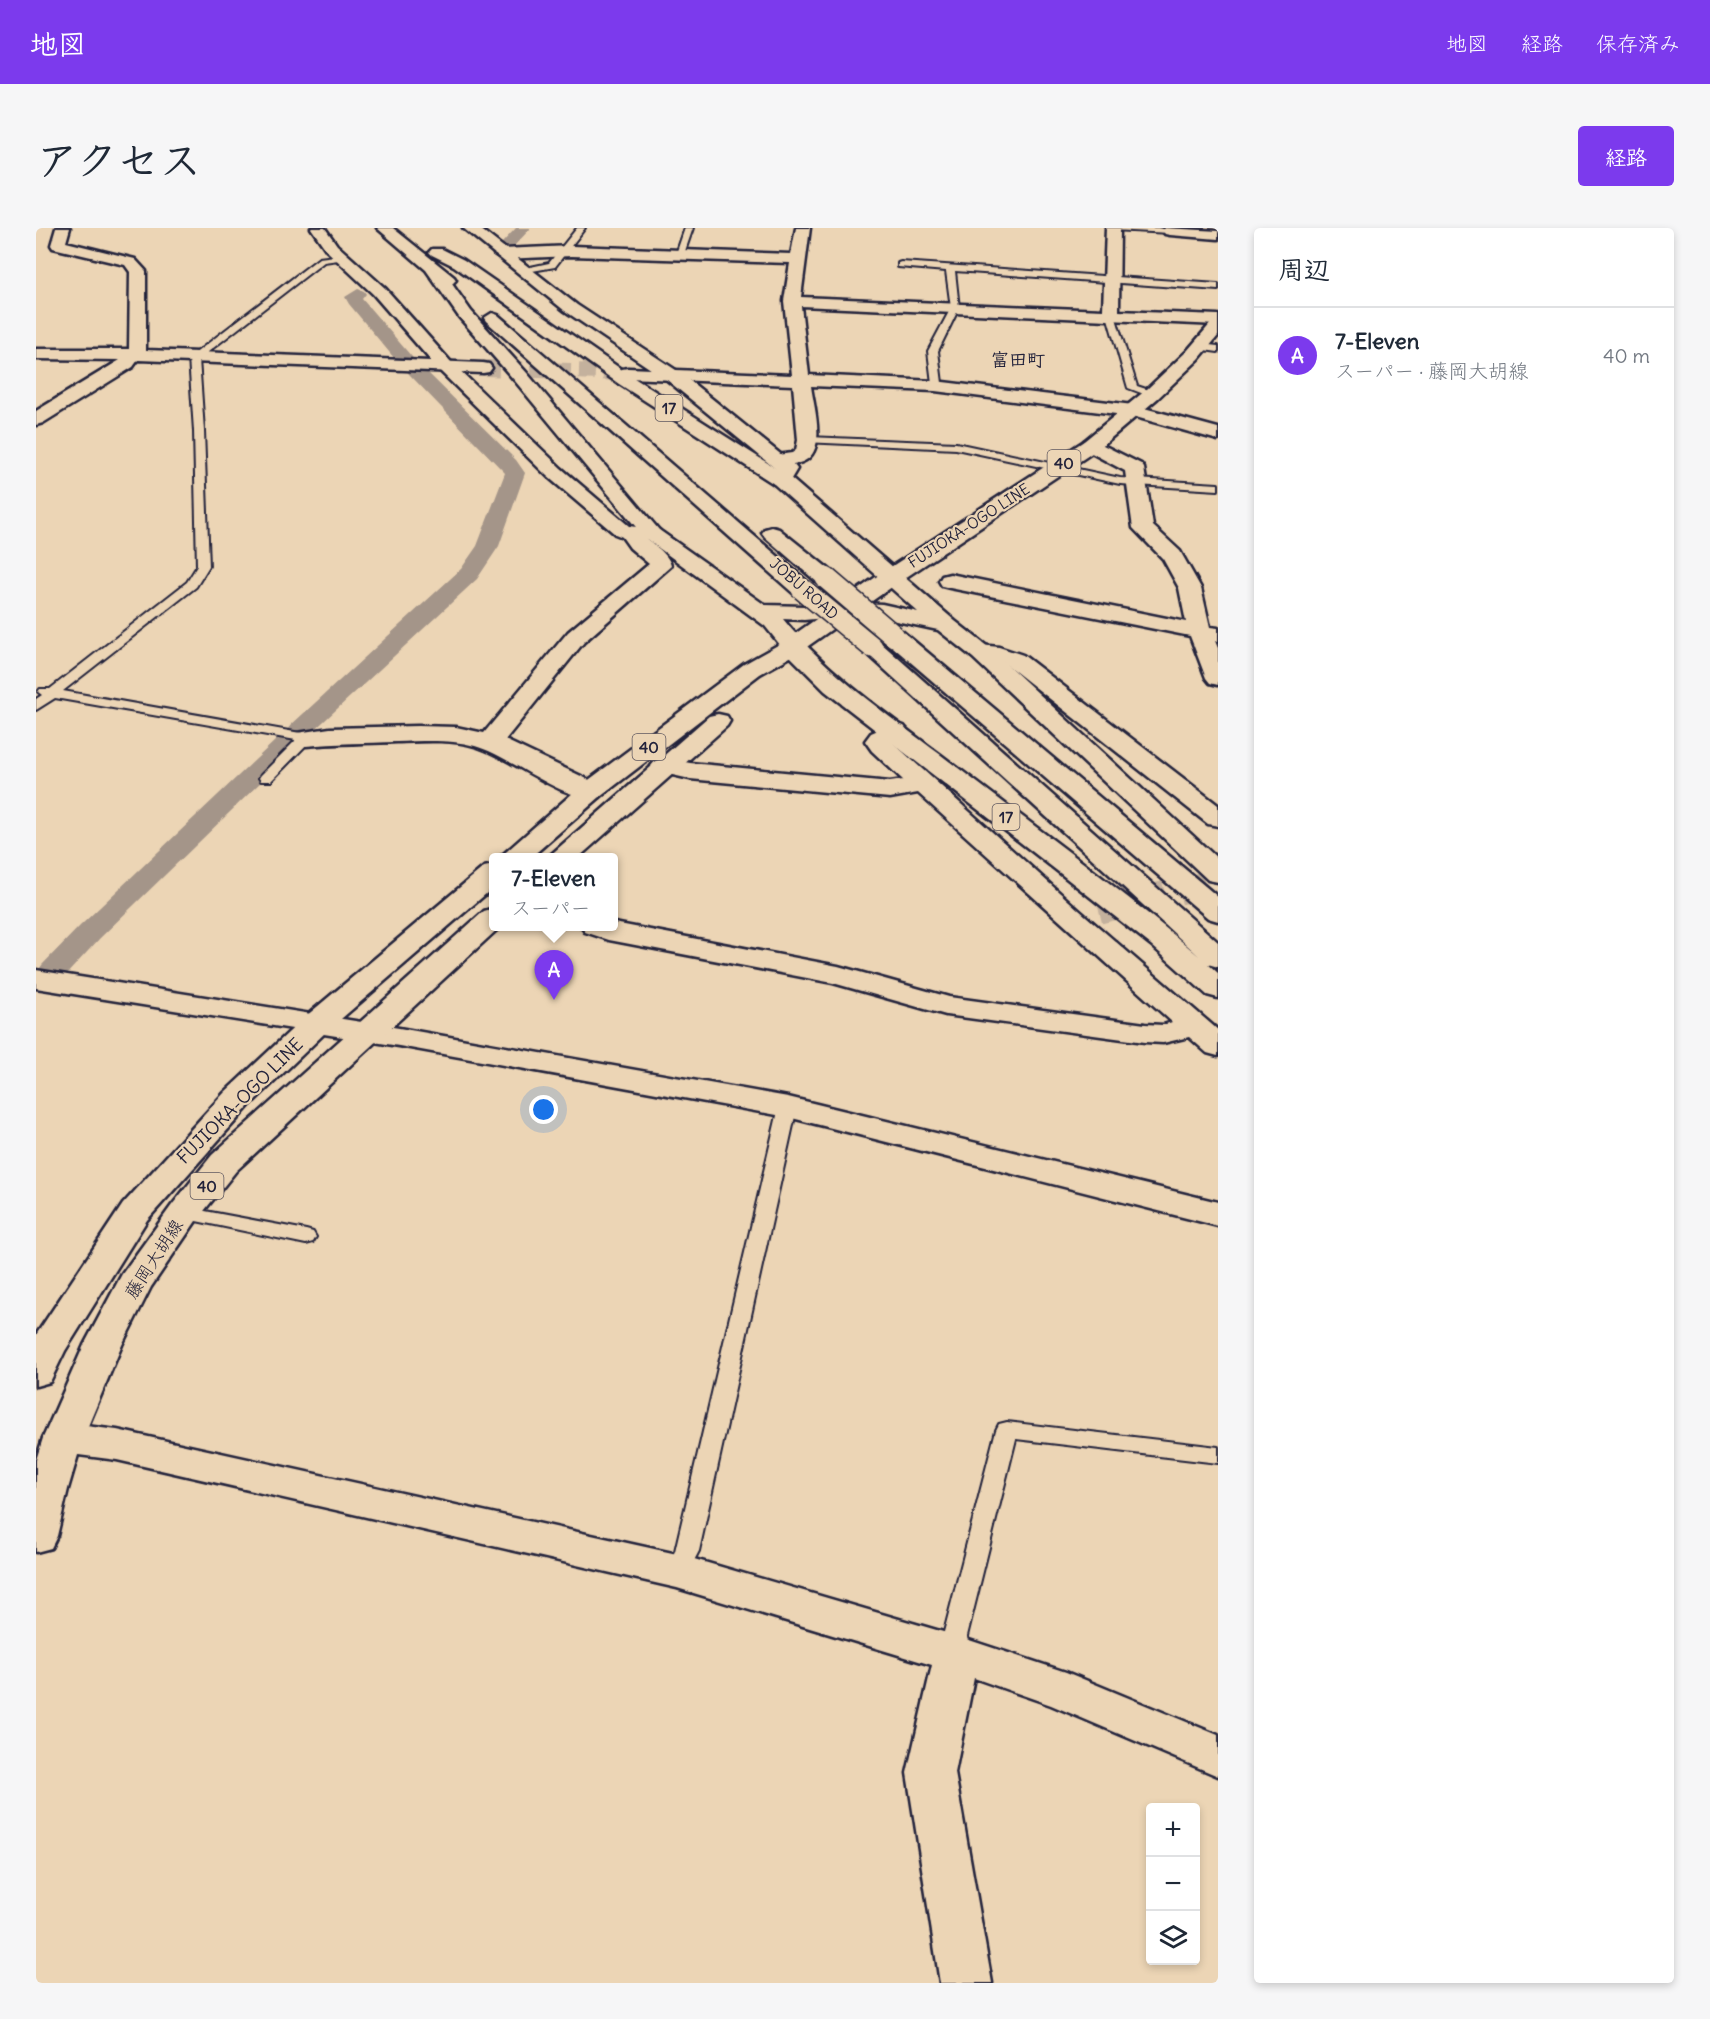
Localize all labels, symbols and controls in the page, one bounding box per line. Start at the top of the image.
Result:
text: 地図 [30,26,86,62]
text: 地図 [1446,30,1488,57]
text: 経路 [1521,30,1563,57]
text: 保存済み [1596,30,1680,57]
button: 経路 [1578,126,1674,186]
text: アクセス [36,134,201,186]
text: 周辺 [1278,253,1330,286]
text: 7-Eleven [1335,327,1419,355]
text: A [1291,343,1304,368]
text: 40 m [1603,343,1650,368]
district label: 富田町 [991,348,1045,371]
text: スーパー · 藤岡大胡線 [1335,358,1528,383]
road number: 17 [656,395,682,421]
road number: 40 [1048,450,1080,476]
street label: FUJIOKA-OGO LINE [904,479,1033,572]
street label: JOBU ROAD [766,554,842,623]
road number: 40 [632,734,666,760]
road number: 17 [992,804,1020,830]
popup [489,853,618,931]
text: 7-Eleven [511,864,596,892]
text: スーパー [511,895,591,920]
pin: A [534,950,574,1000]
street label: FUJIOKA-OGO LINE [172,1033,308,1169]
your location [529,1095,558,1124]
road number: 40 [190,1173,224,1199]
street label: 藤岡大胡線 [119,1215,188,1303]
map controls [1146,1803,1200,1965]
button: + [1146,1803,1200,1857]
button: − [1146,1857,1200,1911]
button: layers [1146,1911,1200,1965]

